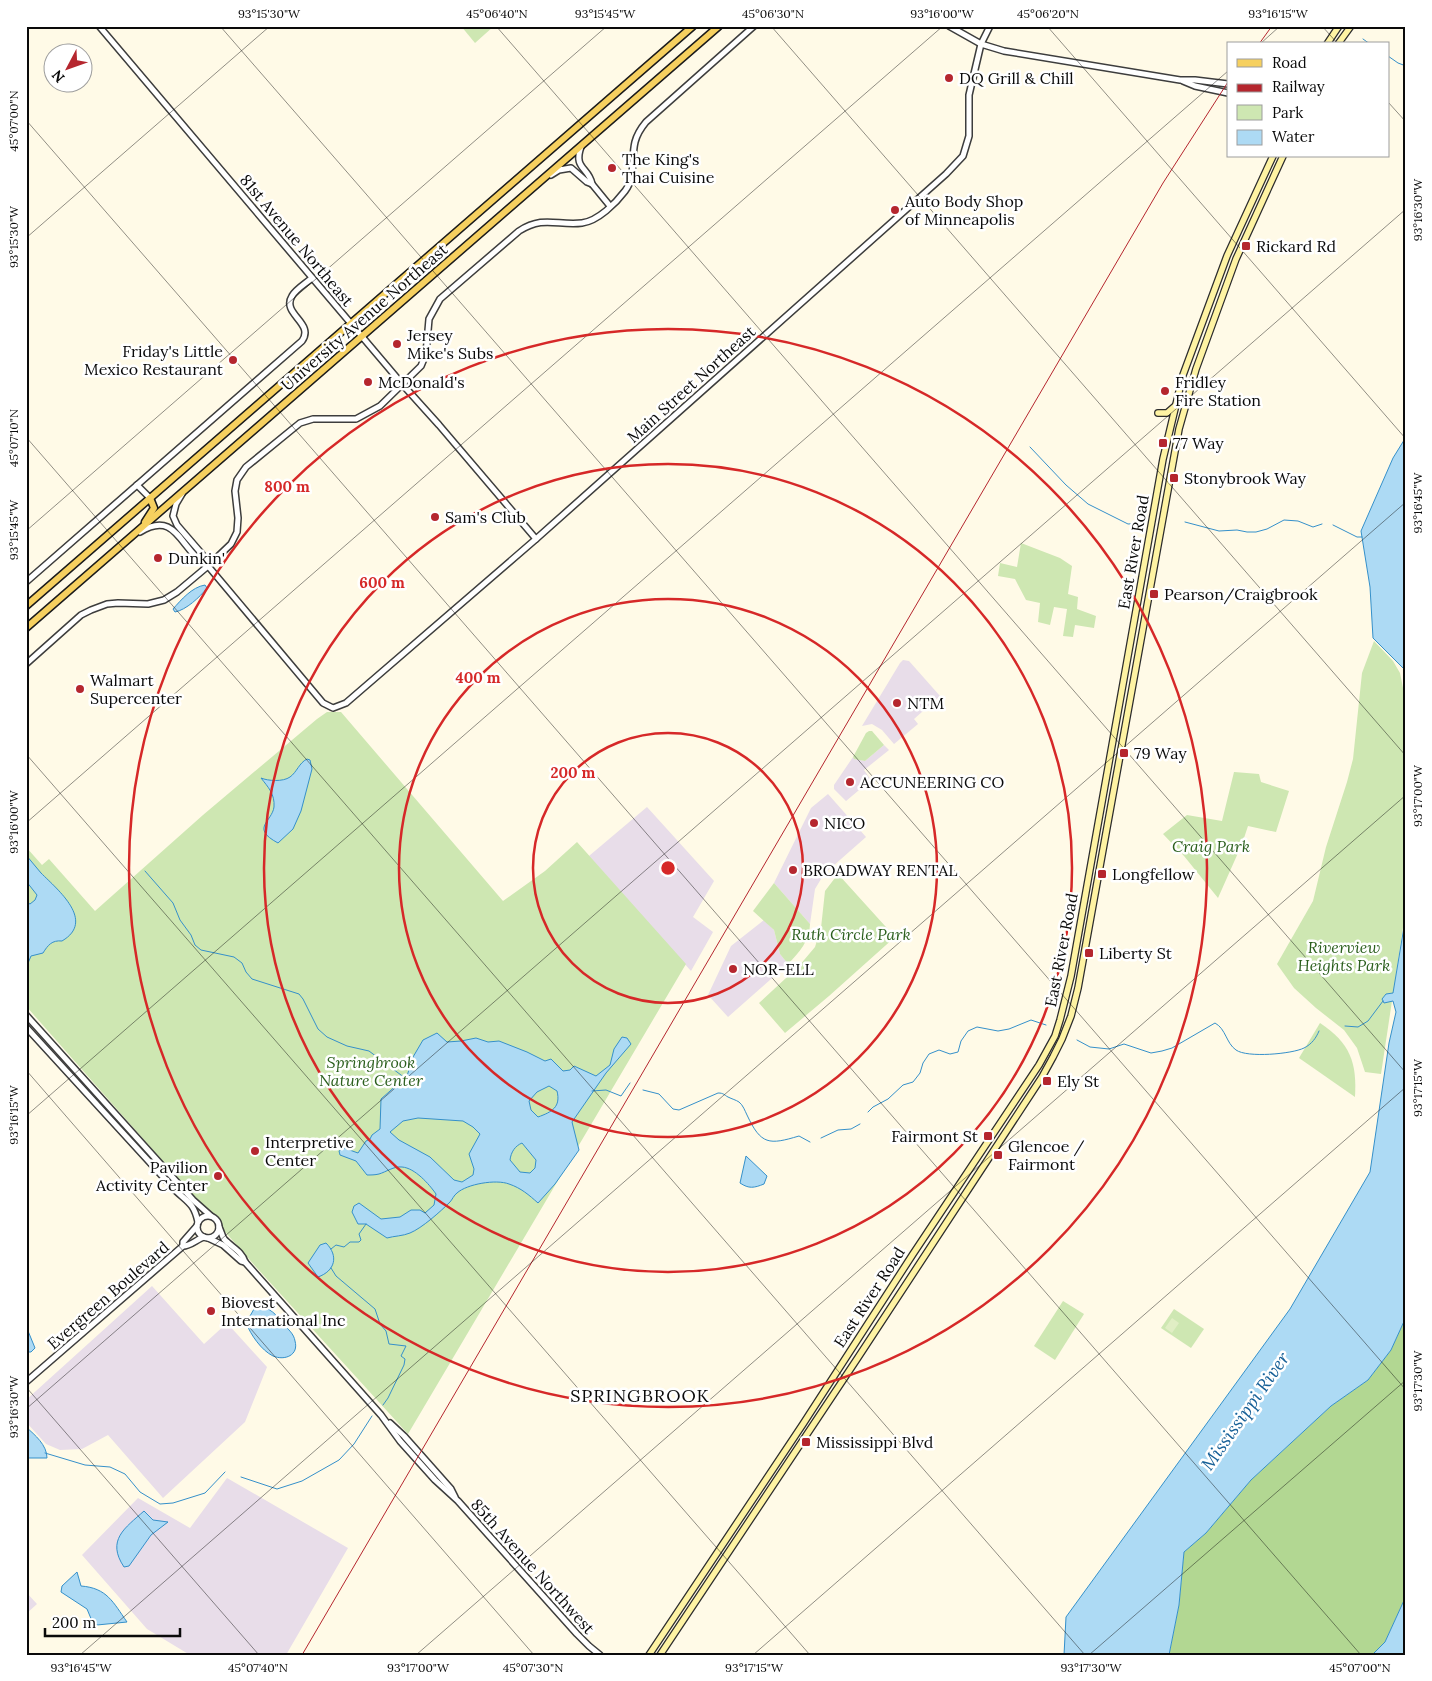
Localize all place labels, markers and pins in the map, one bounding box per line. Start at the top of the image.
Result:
place label: DQ Grill & Chill [959,68,1074,88]
marker: DQ Grill & Chill [943,72,955,84]
place label: The King's Thai Cuisine [622,149,715,187]
marker: The King's Thai Cuisine [606,162,618,174]
place label: Auto Body Shop of Minneapolis [904,191,1023,229]
marker: Auto Body Shop of Minneapolis [889,204,901,216]
place label: Rickard Rd [1256,236,1336,256]
marker: Rickard Rd [1240,240,1252,252]
place label: Jersey Mike's Subs [406,325,493,363]
marker: Jersey Mike's Subs [391,338,403,350]
place label: Friday's Little Mexico Restaurant [84,341,224,379]
marker: Friday's Little Mexico Restaurant [227,354,239,366]
place label: McDonald's [378,372,465,392]
place label: Fridley Fire Station [1175,372,1261,410]
marker: McDonald's [362,376,374,388]
marker: Fridley Fire Station [1159,385,1171,397]
place label: 77 Way [1173,433,1224,453]
marker: 77 Way [1157,437,1169,449]
place label: Stonybrook Way [1184,468,1307,488]
marker: Stonybrook Way [1168,472,1180,484]
place label: Sam's Club [445,507,526,527]
marker: Sam's Club [429,511,441,523]
place label: Dunkin' [168,548,225,568]
marker: Dunkin' [152,552,164,564]
place label: Pearson/Craigbrook [1164,584,1318,605]
marker: Pearson/Craigbrook [1148,588,1160,600]
place label: Walmart Supercenter [90,670,182,708]
marker: Walmart Supercenter [74,683,86,695]
place label: NTM [907,693,944,713]
marker: NTM [891,697,903,709]
place label: 79 Way [1134,743,1187,763]
marker: 79 Way [1118,747,1130,759]
place label: ACCUNEERING CO [859,772,1004,792]
marker: ACCUNEERING CO [844,776,856,788]
place label: NICO [824,813,865,833]
marker: NICO [808,817,820,829]
centre of rings [659,859,677,877]
place label: BROADWAY RENTAL [803,860,957,880]
marker: BROADWAY RENTAL [787,864,799,876]
place label: Longfellow [1112,864,1195,884]
marker: Longfellow [1096,868,1108,880]
place label: Liberty St [1099,943,1173,963]
marker: Liberty St [1083,947,1095,959]
place label: NOR-ELL [743,959,814,979]
marker: NOR-ELL [727,963,739,975]
place label: Ely St [1057,1071,1100,1091]
marker: Ely St [1041,1075,1053,1087]
place label: Fairmont St [891,1126,979,1146]
marker: Fairmont St [982,1130,994,1142]
place label: Interpretive Center [265,1132,354,1170]
place label: Glencoe / Fairmont [1008,1136,1085,1174]
marker: Interpretive Center [249,1145,261,1157]
marker: Glencoe / Fairmont [992,1149,1004,1161]
place label: Pavilion Activity Center [95,1157,208,1195]
marker: Pavilion Activity Center [212,1170,224,1182]
place label: Biovest International Inc [221,1292,345,1330]
marker: Biovest International Inc [205,1305,217,1317]
place label: Mississippi Blvd [816,1432,934,1452]
marker: Mississippi Blvd [800,1436,812,1448]

